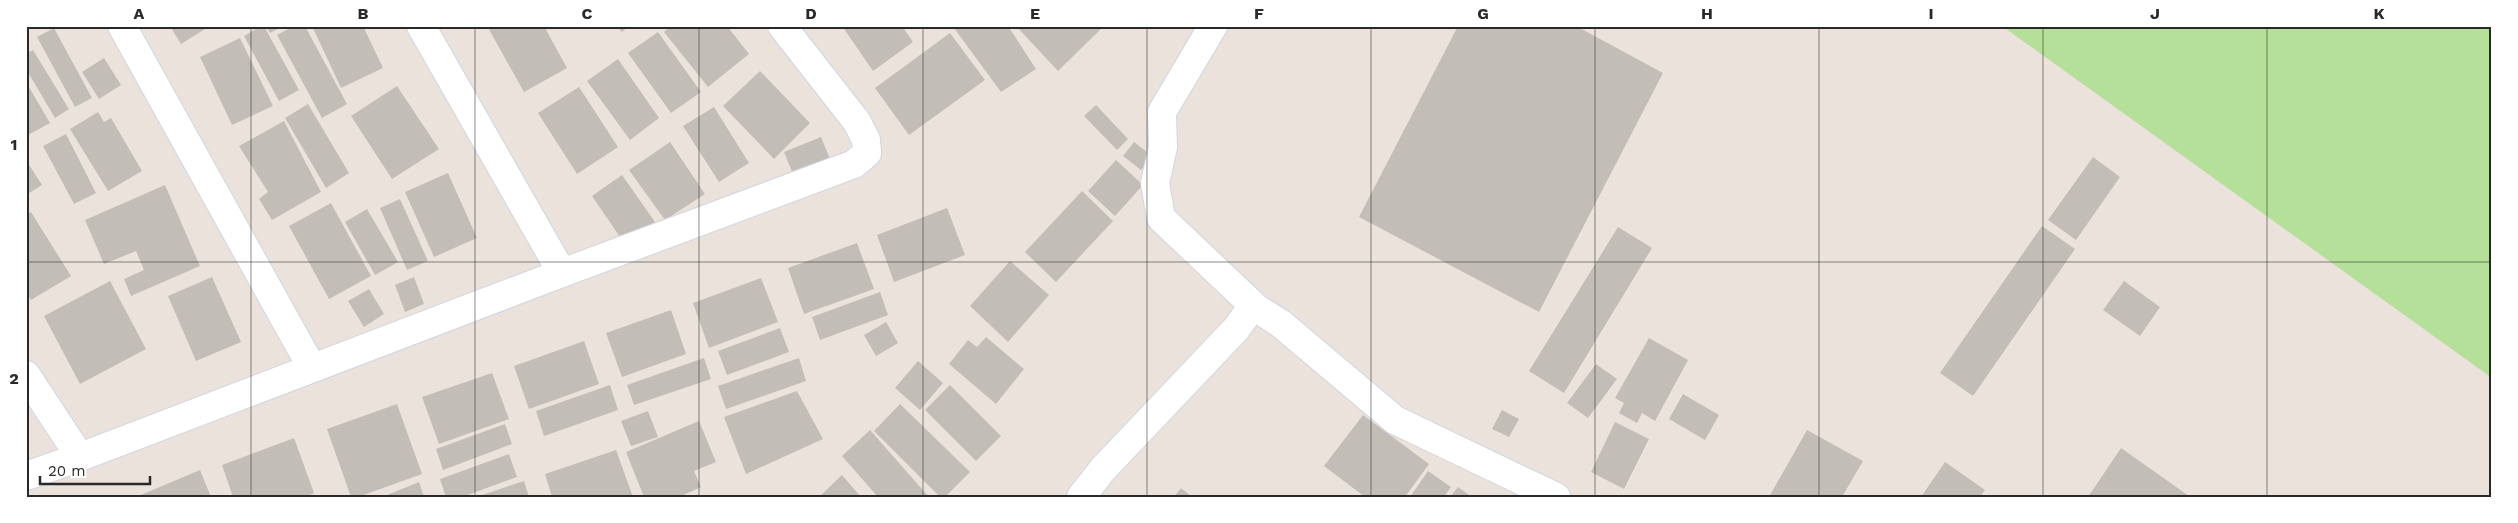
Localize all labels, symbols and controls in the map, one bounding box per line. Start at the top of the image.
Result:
text: A [134,4,145,23]
text: B [358,4,369,23]
text: C [582,4,593,23]
text: D [805,4,817,23]
text: E [1030,4,1040,23]
text: F [1254,4,1264,23]
text: G [1477,4,1489,23]
text: H [1701,4,1713,23]
text: I [1928,4,1934,23]
text: J [2150,4,2160,23]
text: K [2373,4,2385,23]
text: 1 [11,135,17,154]
text: 2 [9,369,19,388]
scale bar [40,453,150,485]
text: 20 m [48,462,86,480]

